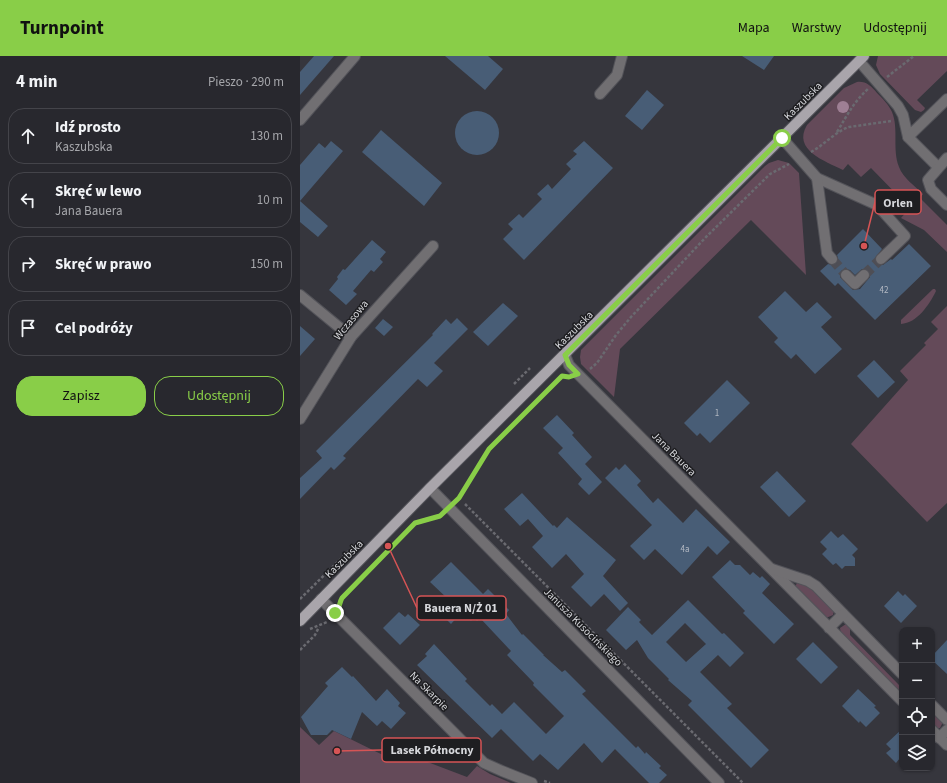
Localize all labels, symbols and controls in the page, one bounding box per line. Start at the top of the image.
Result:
text: Turnpoint [20,15,104,42]
text: Mapa [738,18,770,38]
text: Warstwy [792,18,841,38]
text: Udostępnij [863,18,927,38]
text: 4 min [16,70,57,94]
text: Pieszo · 290 m [208,73,284,91]
street label: Kaszubska [781,79,825,123]
text: Idź prosto [55,117,121,138]
icon: ahead [17,125,39,147]
text: 130 m [250,127,283,145]
route start [773,129,791,147]
text: Kaszubska [55,138,112,156]
text: Skręć w lewo [55,181,142,202]
icon: left [17,189,39,211]
callout: Orlen [875,190,921,214]
text: 10 m [257,191,283,209]
text: Orlen [883,195,913,212]
text: Jana Bauera [55,202,123,220]
icon: right [17,253,39,275]
text: Skręć w prawo [55,254,152,275]
text: 150 m [250,255,283,273]
house number: 42 [880,284,889,297]
street label: Wczasowa [330,297,372,343]
street label: Kaszubska [552,308,596,352]
icon: arrive [17,317,39,339]
text: Cel podróży [55,318,133,339]
button: Zapisz [16,376,146,416]
button: Udostępnij [154,376,284,416]
house number: 1 [715,407,719,420]
street label: Jana Bauera [648,428,700,480]
street label: Kaszubska [322,537,366,581]
house number: 4a [680,543,690,556]
street label: Janusza Kusocińskiego [540,584,626,670]
callout: Bauera N/Ż 01 [417,596,506,620]
text: Bauera N/Ż 01 [424,600,498,617]
route end [326,604,344,622]
map controls [899,627,935,771]
button: + [899,627,935,663]
button: − [899,663,935,699]
street label: Na Skarpie [406,668,452,714]
button: locate [899,699,935,735]
button: layers [899,735,935,771]
callout: Lasek Północny [382,738,481,762]
text: Lasek Północny [390,742,474,759]

